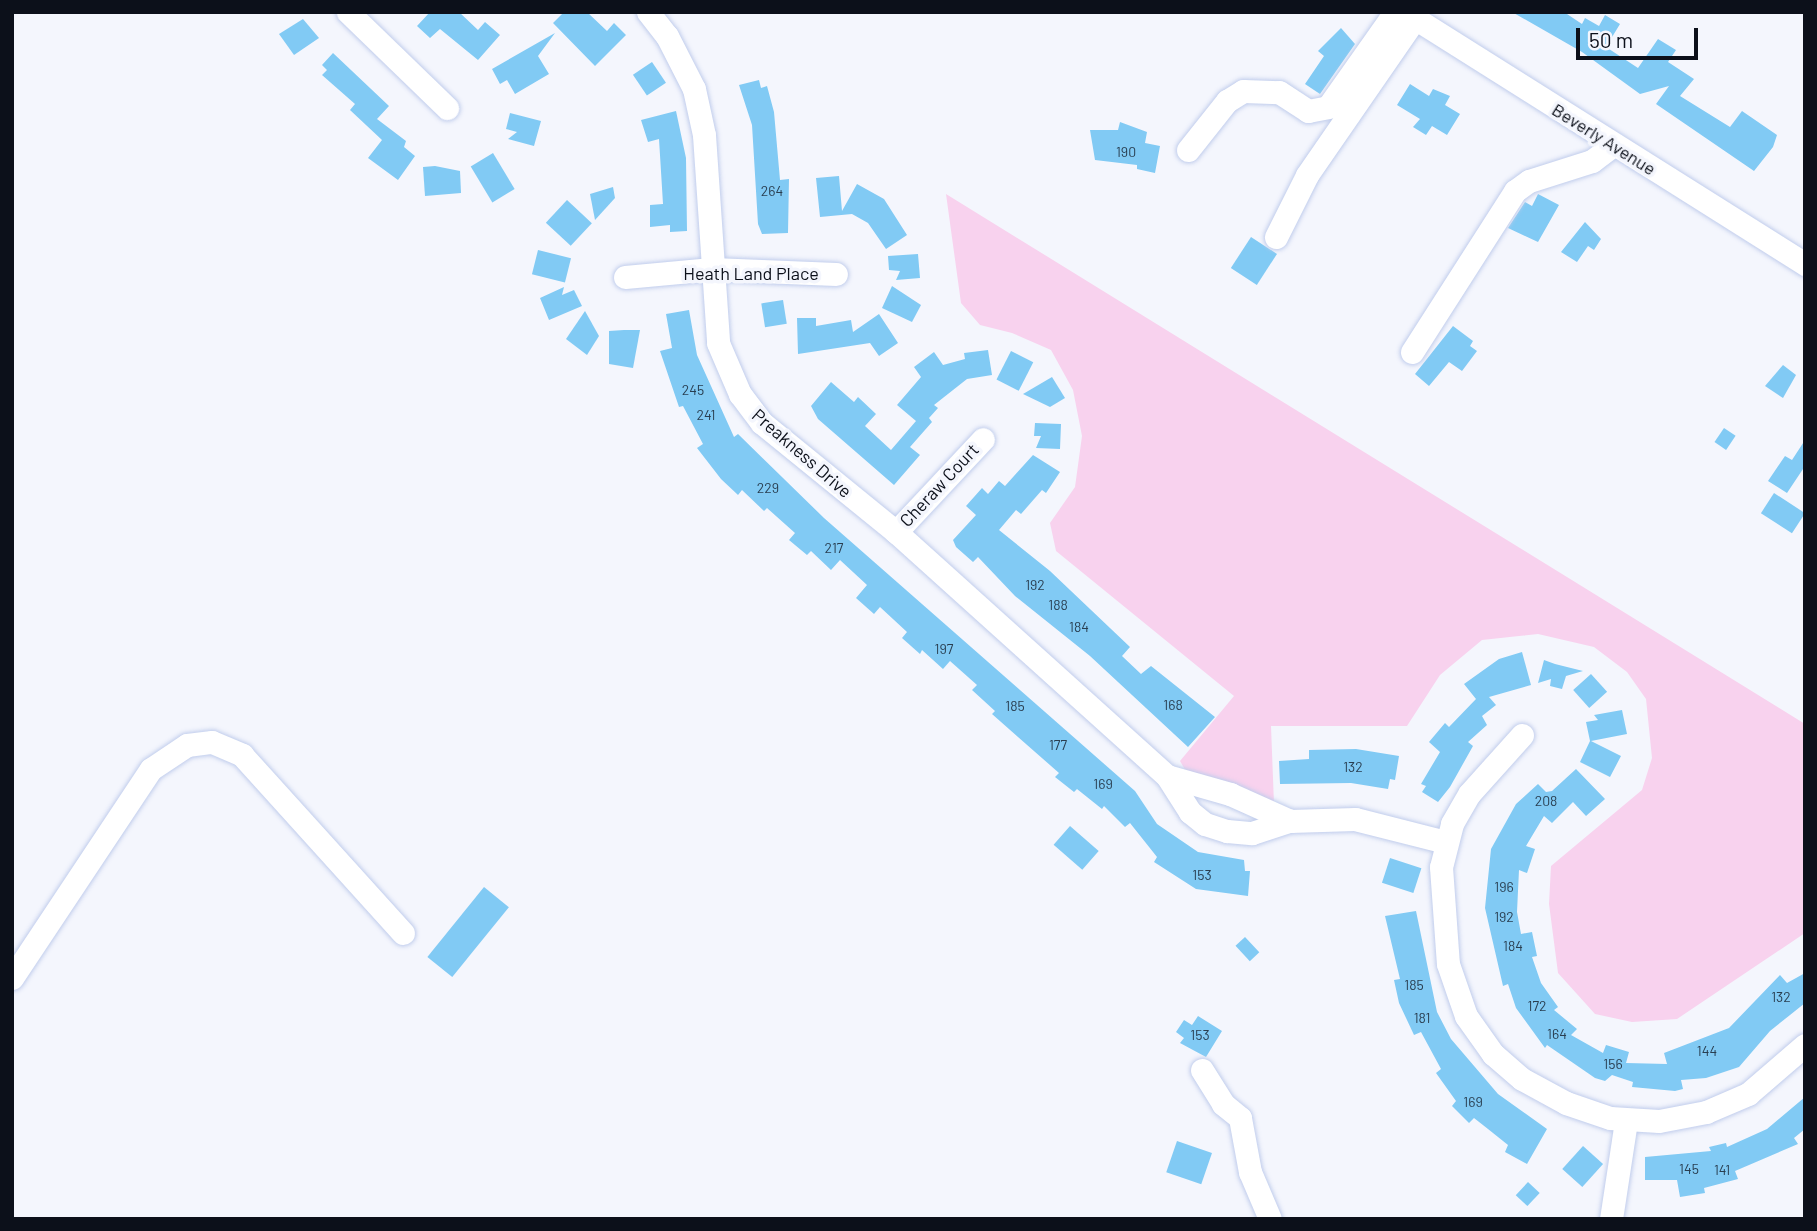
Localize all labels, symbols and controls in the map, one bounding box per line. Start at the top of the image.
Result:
scale bar [1579,14,1702,58]
text: 50 m [1589,27,1633,52]
street label: Beverly Avenue [1548,99,1660,179]
house number: 190 [1116,144,1136,160]
house number: 264 [761,183,783,199]
street label: Heath Land Place [683,262,819,284]
house number: 245 [682,382,704,398]
street label: Preakness Drive [748,404,856,502]
house number: 241 [697,407,715,423]
street label: Cheraw Court [895,439,983,531]
house number: 229 [757,480,779,496]
house number: 217 [825,540,843,556]
house number: 192 [1025,577,1045,593]
house number: 188 [1048,597,1068,613]
house number: 184 [1069,619,1089,635]
house number: 197 [935,641,953,657]
house number: 168 [1163,697,1183,713]
house number: 185 [1005,698,1025,714]
house number: 177 [1049,737,1067,753]
house number: 132 [1343,759,1363,775]
house number: 169 [1093,776,1113,792]
house number: 208 [1535,793,1557,809]
house number: 153 [1192,867,1212,883]
house number: 196 [1494,879,1514,895]
house number: 192 [1494,909,1514,925]
house number: 184 [1503,938,1523,954]
house number: 185 [1404,977,1424,993]
house number: 132 [1771,989,1791,1005]
house number: 172 [1527,998,1547,1014]
house number: 181 [1414,1010,1430,1026]
house number: 164 [1547,1026,1567,1042]
house number: 153 [1190,1027,1210,1043]
house number: 144 [1697,1043,1717,1059]
house number: 156 [1603,1056,1623,1072]
house number: 169 [1463,1094,1483,1110]
house number: 145 [1679,1161,1699,1177]
house number: 141 [1714,1162,1730,1178]

